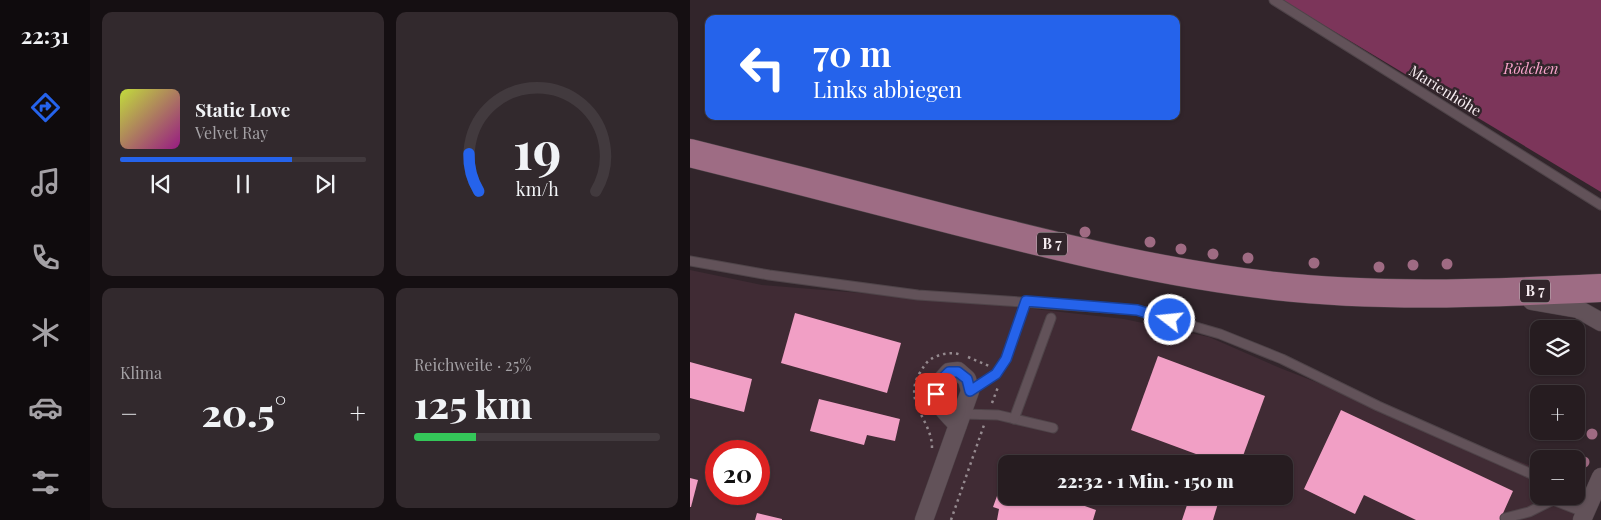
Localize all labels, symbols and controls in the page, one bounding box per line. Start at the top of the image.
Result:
text: 22:31 [21,20,69,50]
text: 70 m [813,29,891,76]
icon: left [730,35,795,100]
park label: Rödchen [1502,58,1559,78]
street label: Marienhöhe [1406,60,1485,120]
text: Links abbiegen [813,74,962,104]
icon: directions [28,90,63,125]
text: Static Love [195,96,290,122]
text: 19 [513,114,561,183]
text: Velvet Ray [195,122,268,143]
icon: music [28,165,63,200]
icon: previous [147,170,175,198]
icon: pause [229,170,257,198]
icon: next [311,170,339,198]
text: km/h [516,177,559,200]
road number: B 7 [1037,232,1067,255]
icon: phone [28,240,63,275]
road number: B 7 [1520,280,1550,302]
position arrow [1143,293,1195,345]
icon: climate [28,315,63,350]
map controls [1530,320,1585,505]
button: layers [1530,320,1585,375]
text: Reichweite · 25% [414,354,531,375]
text: Klima [120,362,162,383]
pin [915,373,957,415]
text: 125 km [414,378,532,429]
icon: arrive [922,380,950,408]
button: + [1530,385,1585,440]
text: 20.5° [201,386,286,437]
icon: car [28,390,63,425]
text: − [120,394,138,431]
text: + [350,394,366,431]
speed limit sign: 20 [705,440,770,505]
button: − [1530,450,1585,505]
icon: filters [28,465,63,500]
text: 22:32 · 1 Min. · 150 m [1057,467,1234,493]

